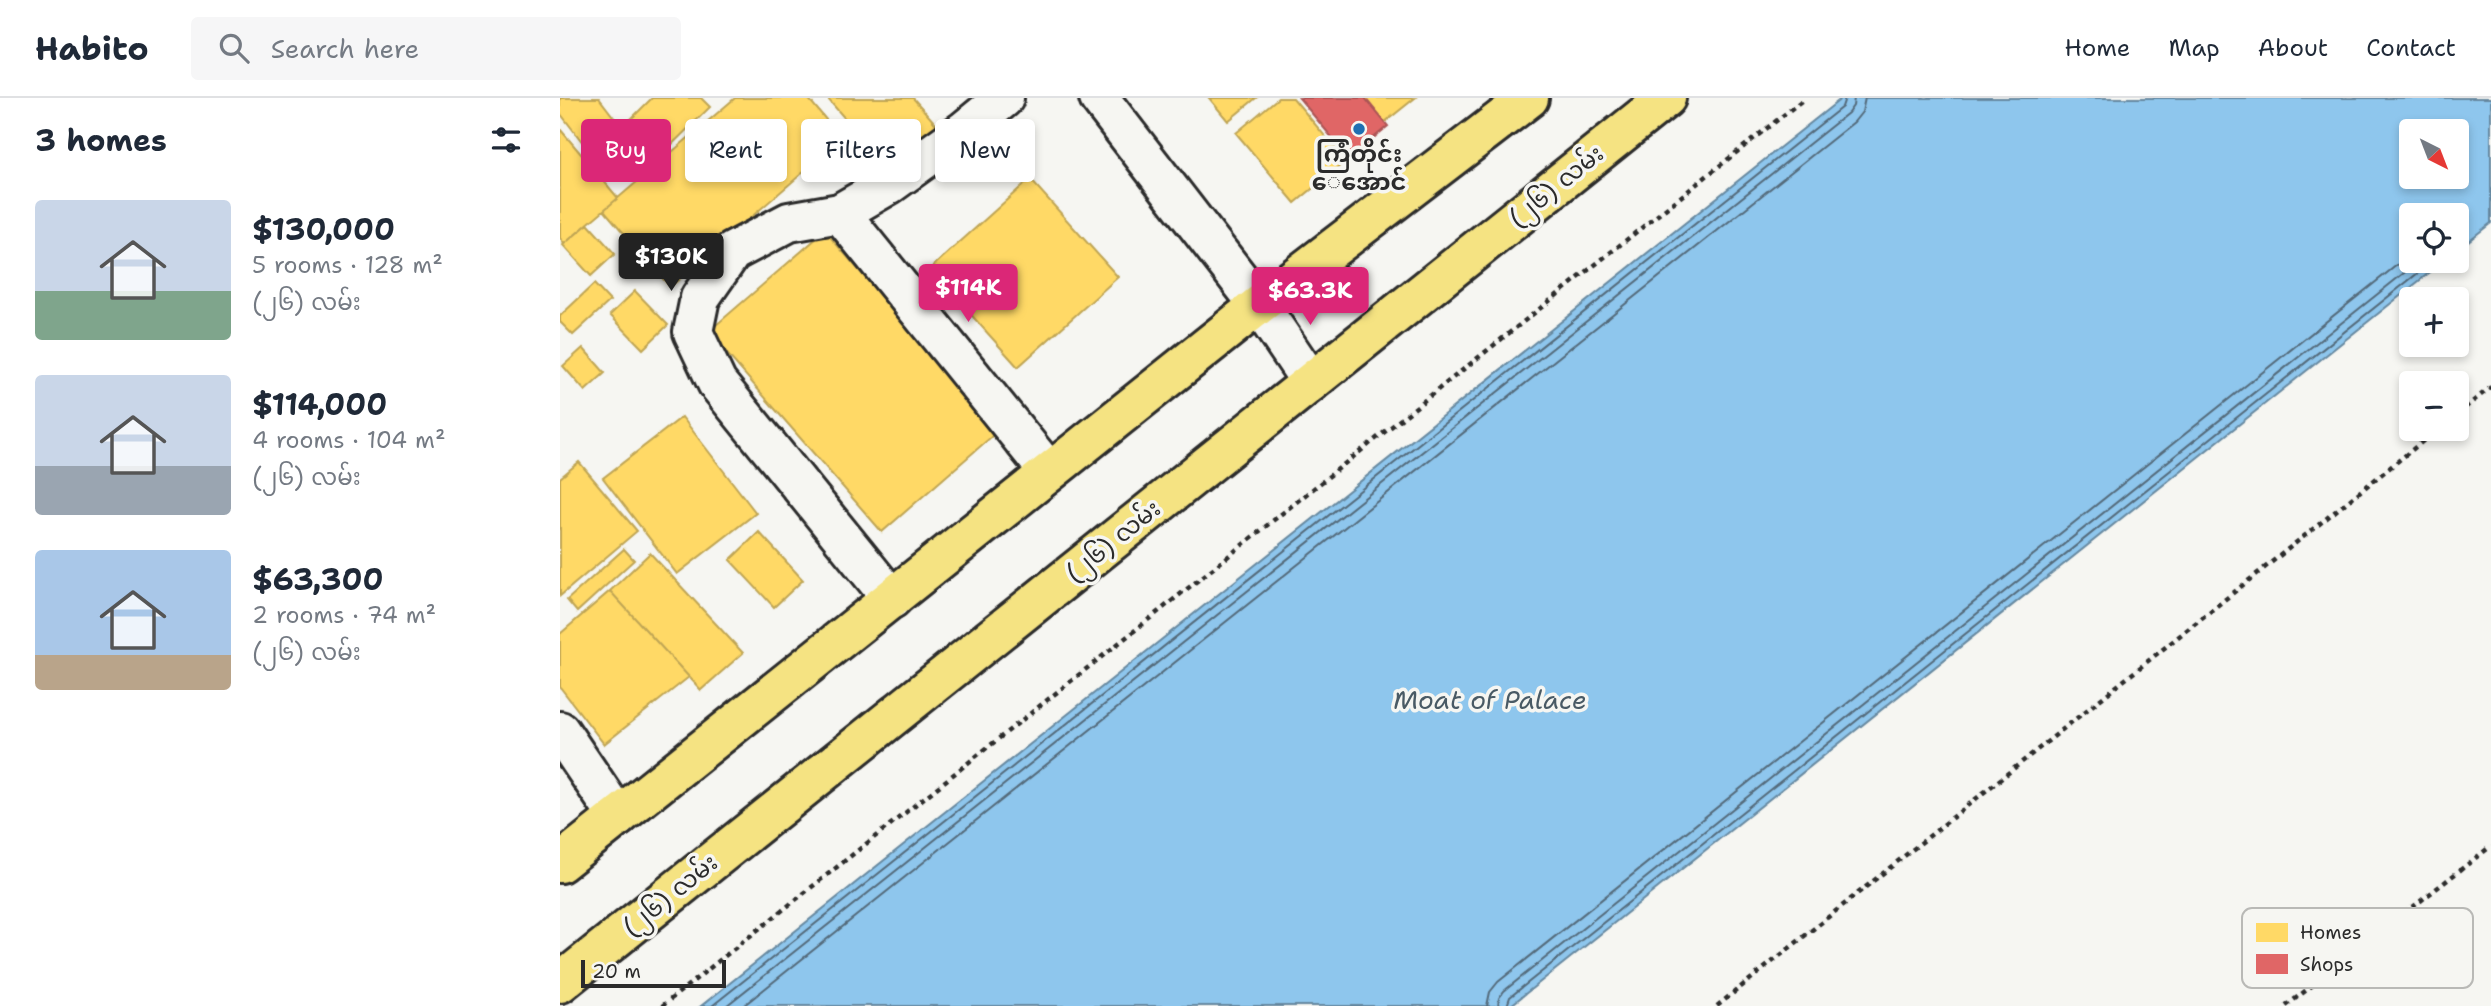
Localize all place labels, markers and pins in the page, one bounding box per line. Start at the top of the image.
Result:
marker: ကြံတိုင်း‌ ‌ေအောင် [1351,121,1367,137]
place label: ကြံတိုင်း‌ ‌ေအောင် [1312,138,1406,198]
pin: $130K [622,234,720,293]
pin: $114K [919,264,1017,324]
pin: $63.3K [1253,268,1367,327]

